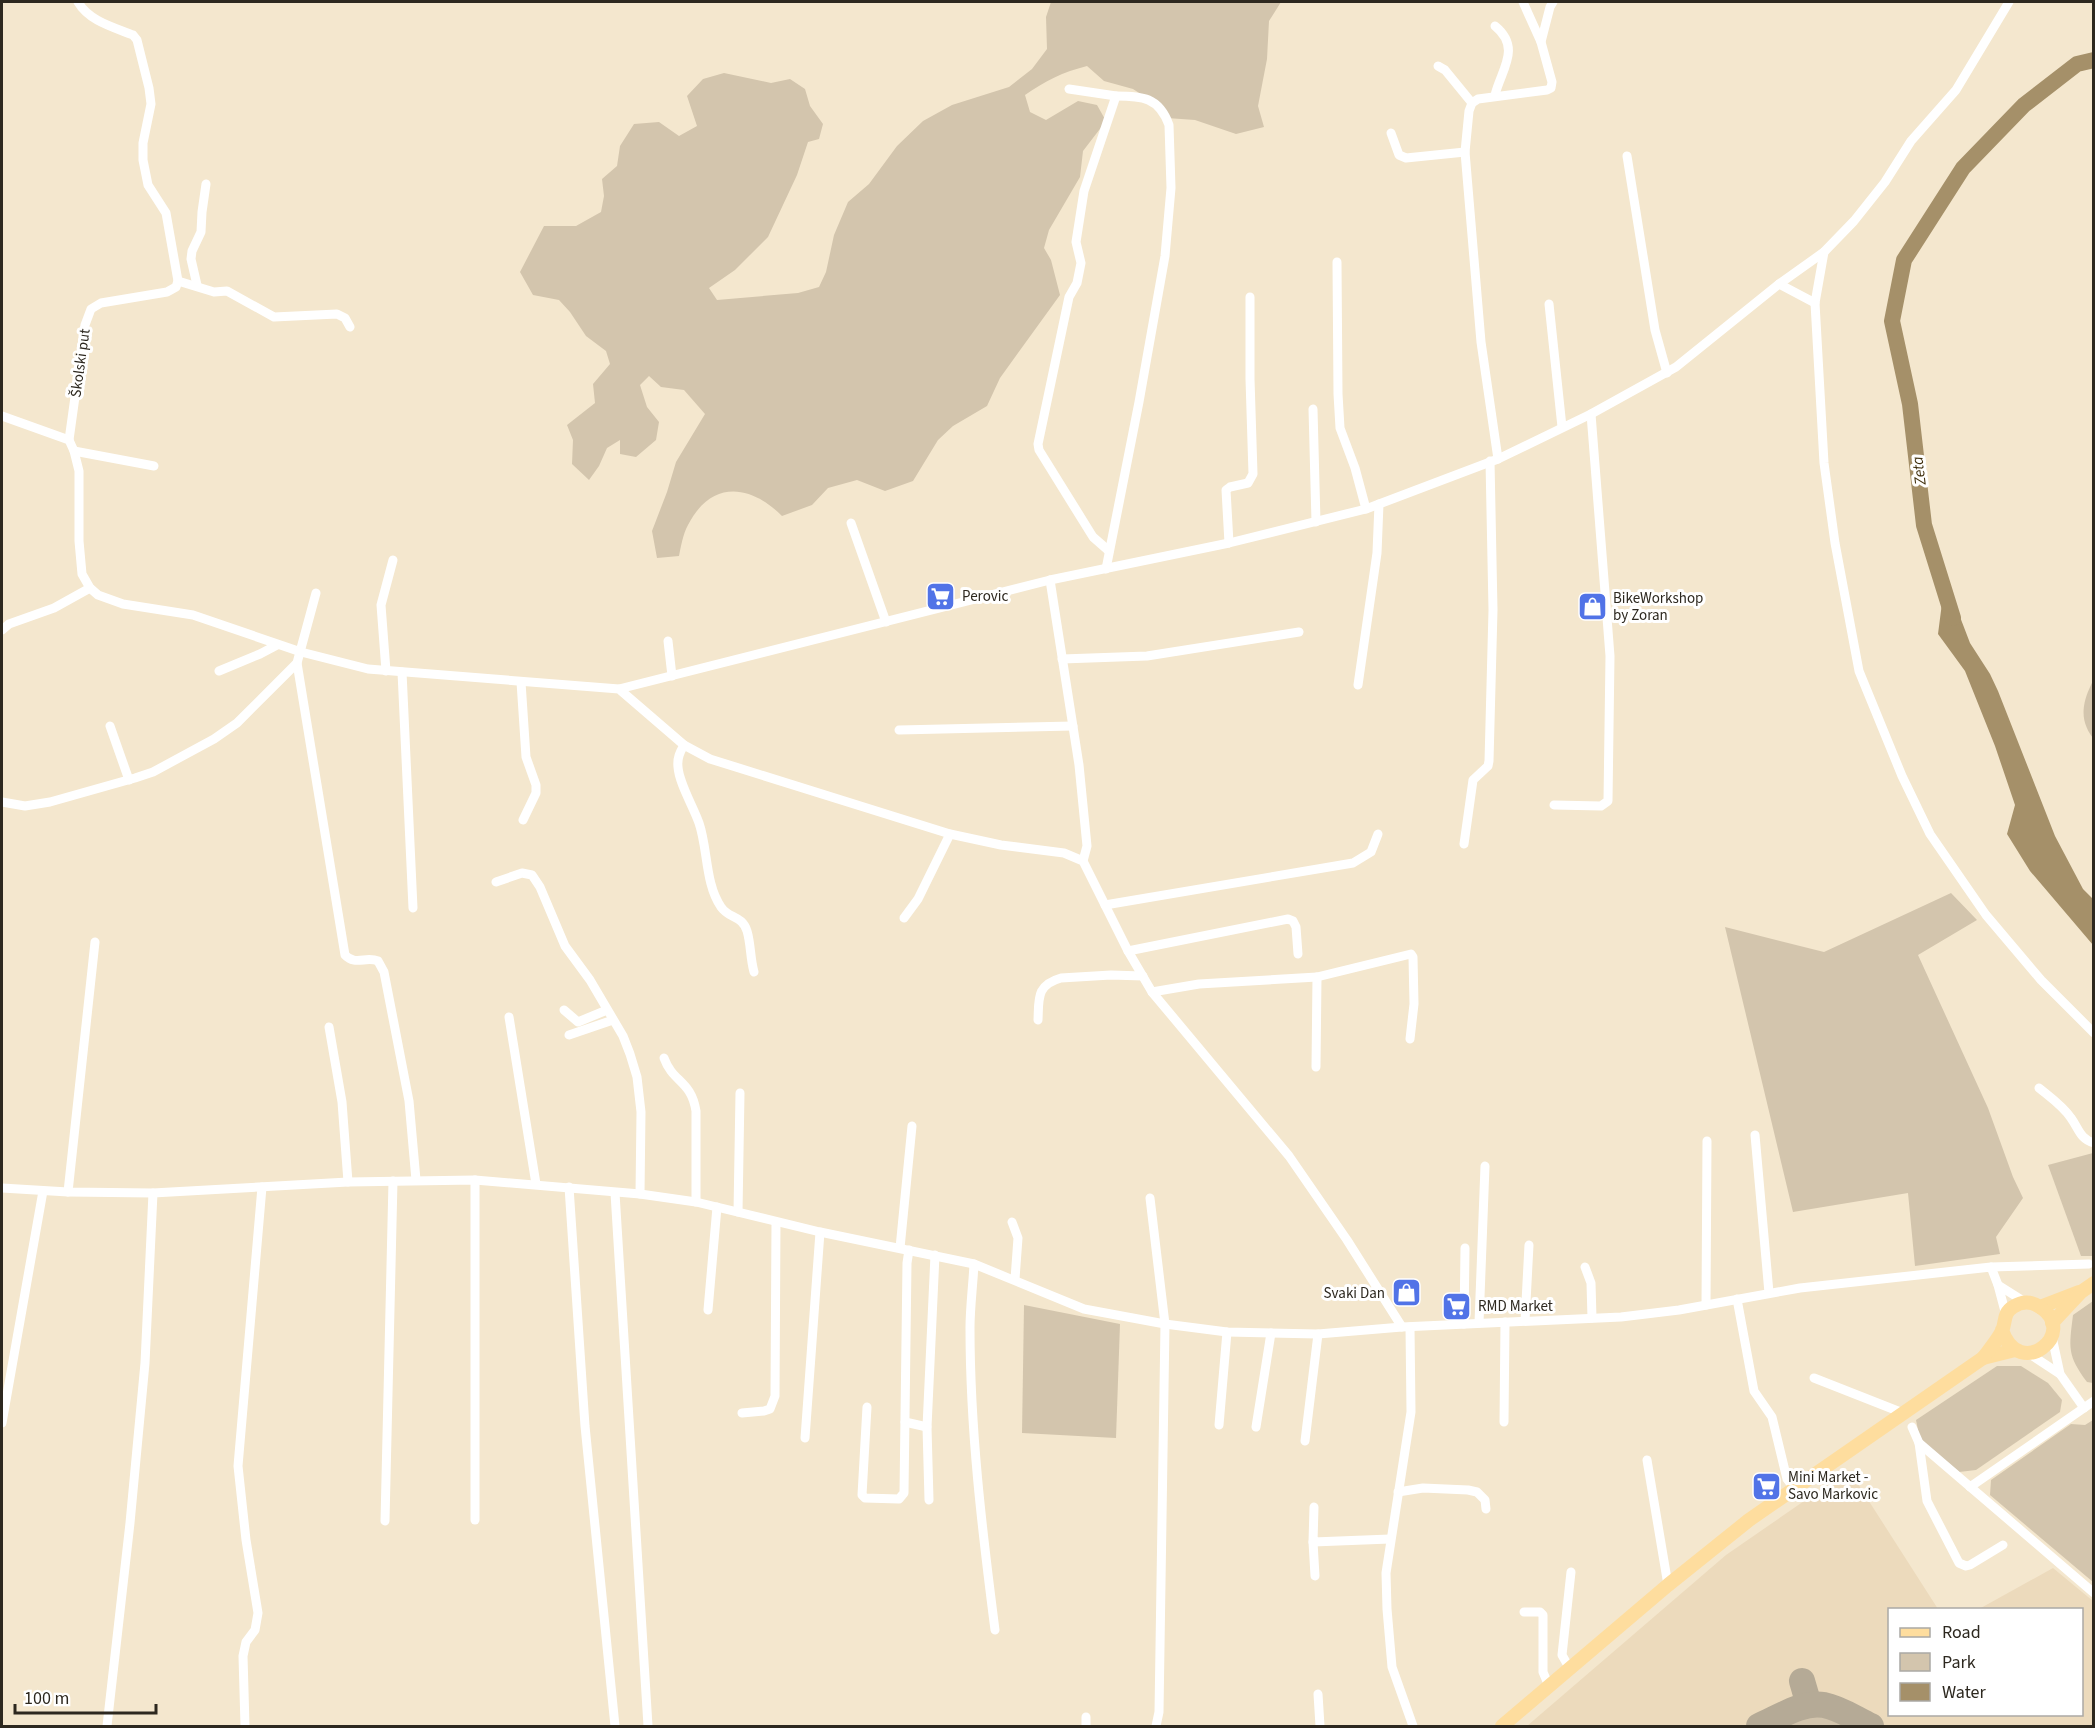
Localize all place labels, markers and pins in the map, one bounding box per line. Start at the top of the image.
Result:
supermarket icon: Perovic [925,580,957,612]
place label: Perovic [962,586,1008,607]
place label: BikeWorkshop by Zoran [1613,588,1703,626]
shop icon: BikeWorkshop by Zoran [1576,591,1608,623]
shop icon: Svaki Dan [1390,1277,1422,1309]
place label: Svaki Dan [1324,1283,1385,1304]
supermarket icon: RMD Market [1441,1290,1473,1322]
place label: RMD Market [1478,1296,1553,1317]
place label: Mini Market - Savo Markovic [1788,1467,1878,1505]
supermarket icon: Mini Market - Savo Markovic [1751,1470,1783,1502]

